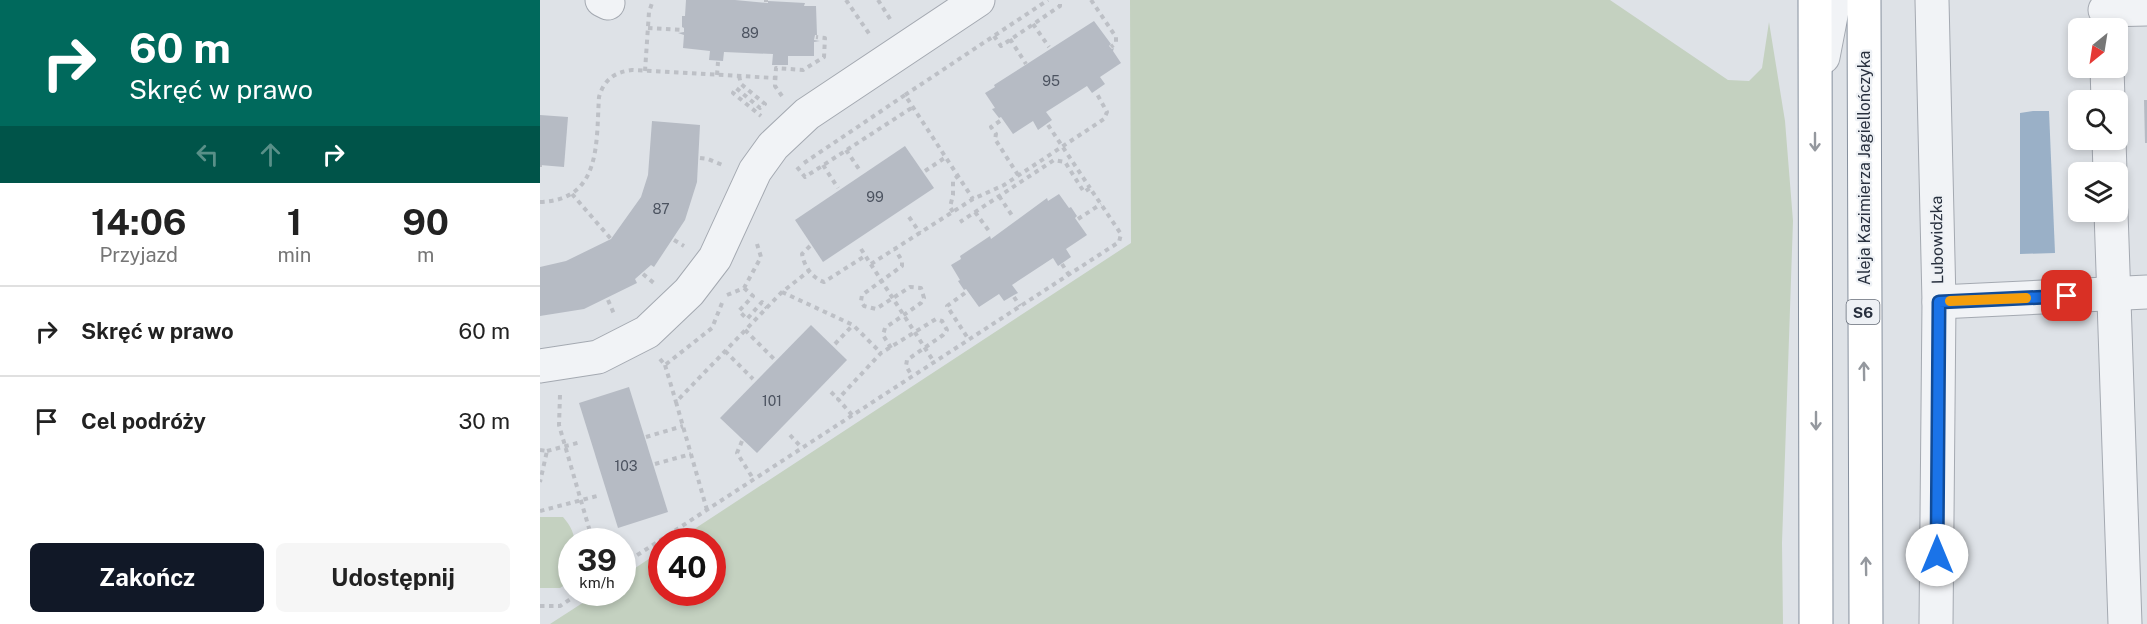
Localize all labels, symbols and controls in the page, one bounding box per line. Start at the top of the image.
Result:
north arrow [2068,18,2128,78]
map controls [2068,18,2128,222]
text: 60 m [129,23,231,72]
icon: right [30,24,108,102]
house number: 89 [741,25,759,41]
street label: Aleja Kazimierza Jagiellończyka [1855,51,1874,285]
text: Skręć w prawo [129,73,313,105]
house number: 95 [1042,73,1060,89]
button: search [2068,90,2128,150]
one-way arrow [1809,132,1821,152]
icon: left [191,138,224,171]
icon: ahead [254,138,287,171]
icon: right [317,138,350,171]
button: layers [2068,162,2128,222]
house number: 99 [866,189,884,205]
street label: Lubowidzka [1927,196,1947,284]
text: 14:06 [91,201,187,243]
text: 1 [287,201,302,243]
text: 90 [402,201,449,243]
house number: 87 [652,201,670,217]
text: Przyjazd [99,243,178,267]
text: min [277,243,311,267]
text: m [417,243,434,267]
pin [2041,270,2092,321]
icon: arrive [2050,279,2083,312]
road number: S6 [1846,300,1880,324]
icon: right [30,315,63,348]
text: Skręć w prawo [81,318,234,344]
text: 60 m [459,318,510,344]
one-way arrow [1858,361,1870,381]
house number: 101 [762,393,782,409]
icon: arrive [30,405,63,438]
text: Cel podróży [81,408,206,434]
text: 30 m [458,408,510,434]
one-way arrow [1810,411,1822,431]
house number: 103 [615,458,638,474]
position arrow [1905,523,1969,587]
speed limit sign: 40 [648,528,726,606]
text: 39 [577,542,617,578]
button: Zakończ [30,543,264,612]
button: Udostępnij [276,543,510,612]
one-way arrow [1860,556,1872,576]
text: km/h [579,574,615,591]

